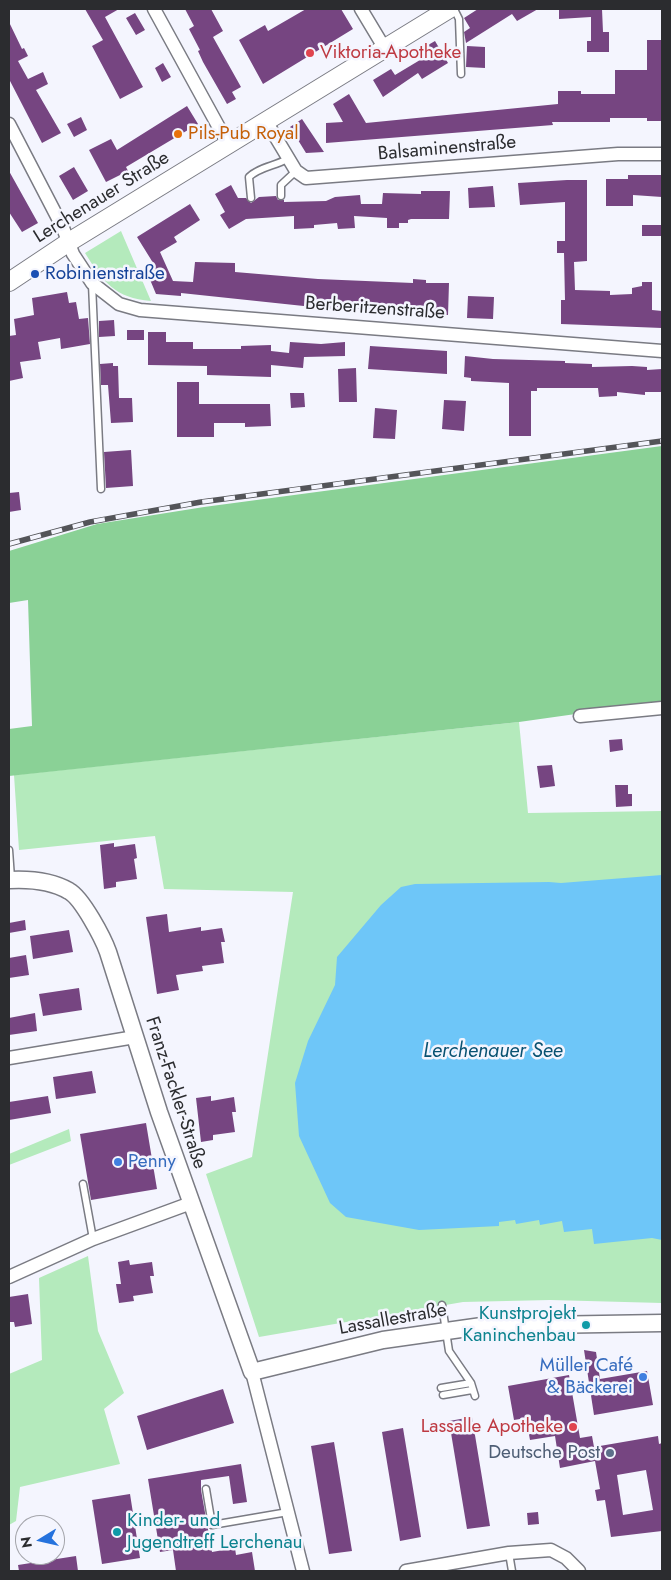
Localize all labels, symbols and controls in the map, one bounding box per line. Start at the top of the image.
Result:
place label: Viktoria-Apotheke [320,42,461,64]
marker: Viktoria-Apotheke [304,47,316,59]
place label: Pils-Pub Royal [188,123,299,145]
marker: Pils-Pub Royal [172,128,184,140]
street label: Balsaminenstraße [377,132,517,166]
street label: Lerchenauer Straße [30,147,174,249]
place label: Robinienstraße [45,263,165,285]
marker: Robinienstraße [29,268,41,280]
street label: Berberitzenstraße [304,293,446,325]
street label: Franz-Fackler-Straße [140,1014,210,1172]
water label: Lerchenauer See [423,1040,563,1064]
place label: Penny [128,1151,176,1173]
marker: Penny [112,1156,124,1168]
street label: Lassallestraße [337,1299,449,1341]
place label: Kunstprojekt Kaninchenbau [462,1303,576,1347]
marker: Kunstprojekt Kaninchenbau [580,1319,592,1331]
place label: Müller Café & Bäckerei [540,1355,633,1399]
marker: Müller Café & Bäckerei [637,1371,649,1383]
place label: Lassalle Apotheke [421,1416,563,1438]
marker: Lassalle Apotheke [567,1421,579,1433]
place label: Deutsche Post [488,1442,600,1464]
marker: Deutsche Post [604,1447,616,1459]
place label: Kinder- und Jugendtreff Lerchenau [127,1510,303,1554]
north arrow [15,1515,65,1565]
marker: Kinder- und Jugendtreff Lerchenau [111,1526,123,1538]
text: N [15,1535,37,1549]

